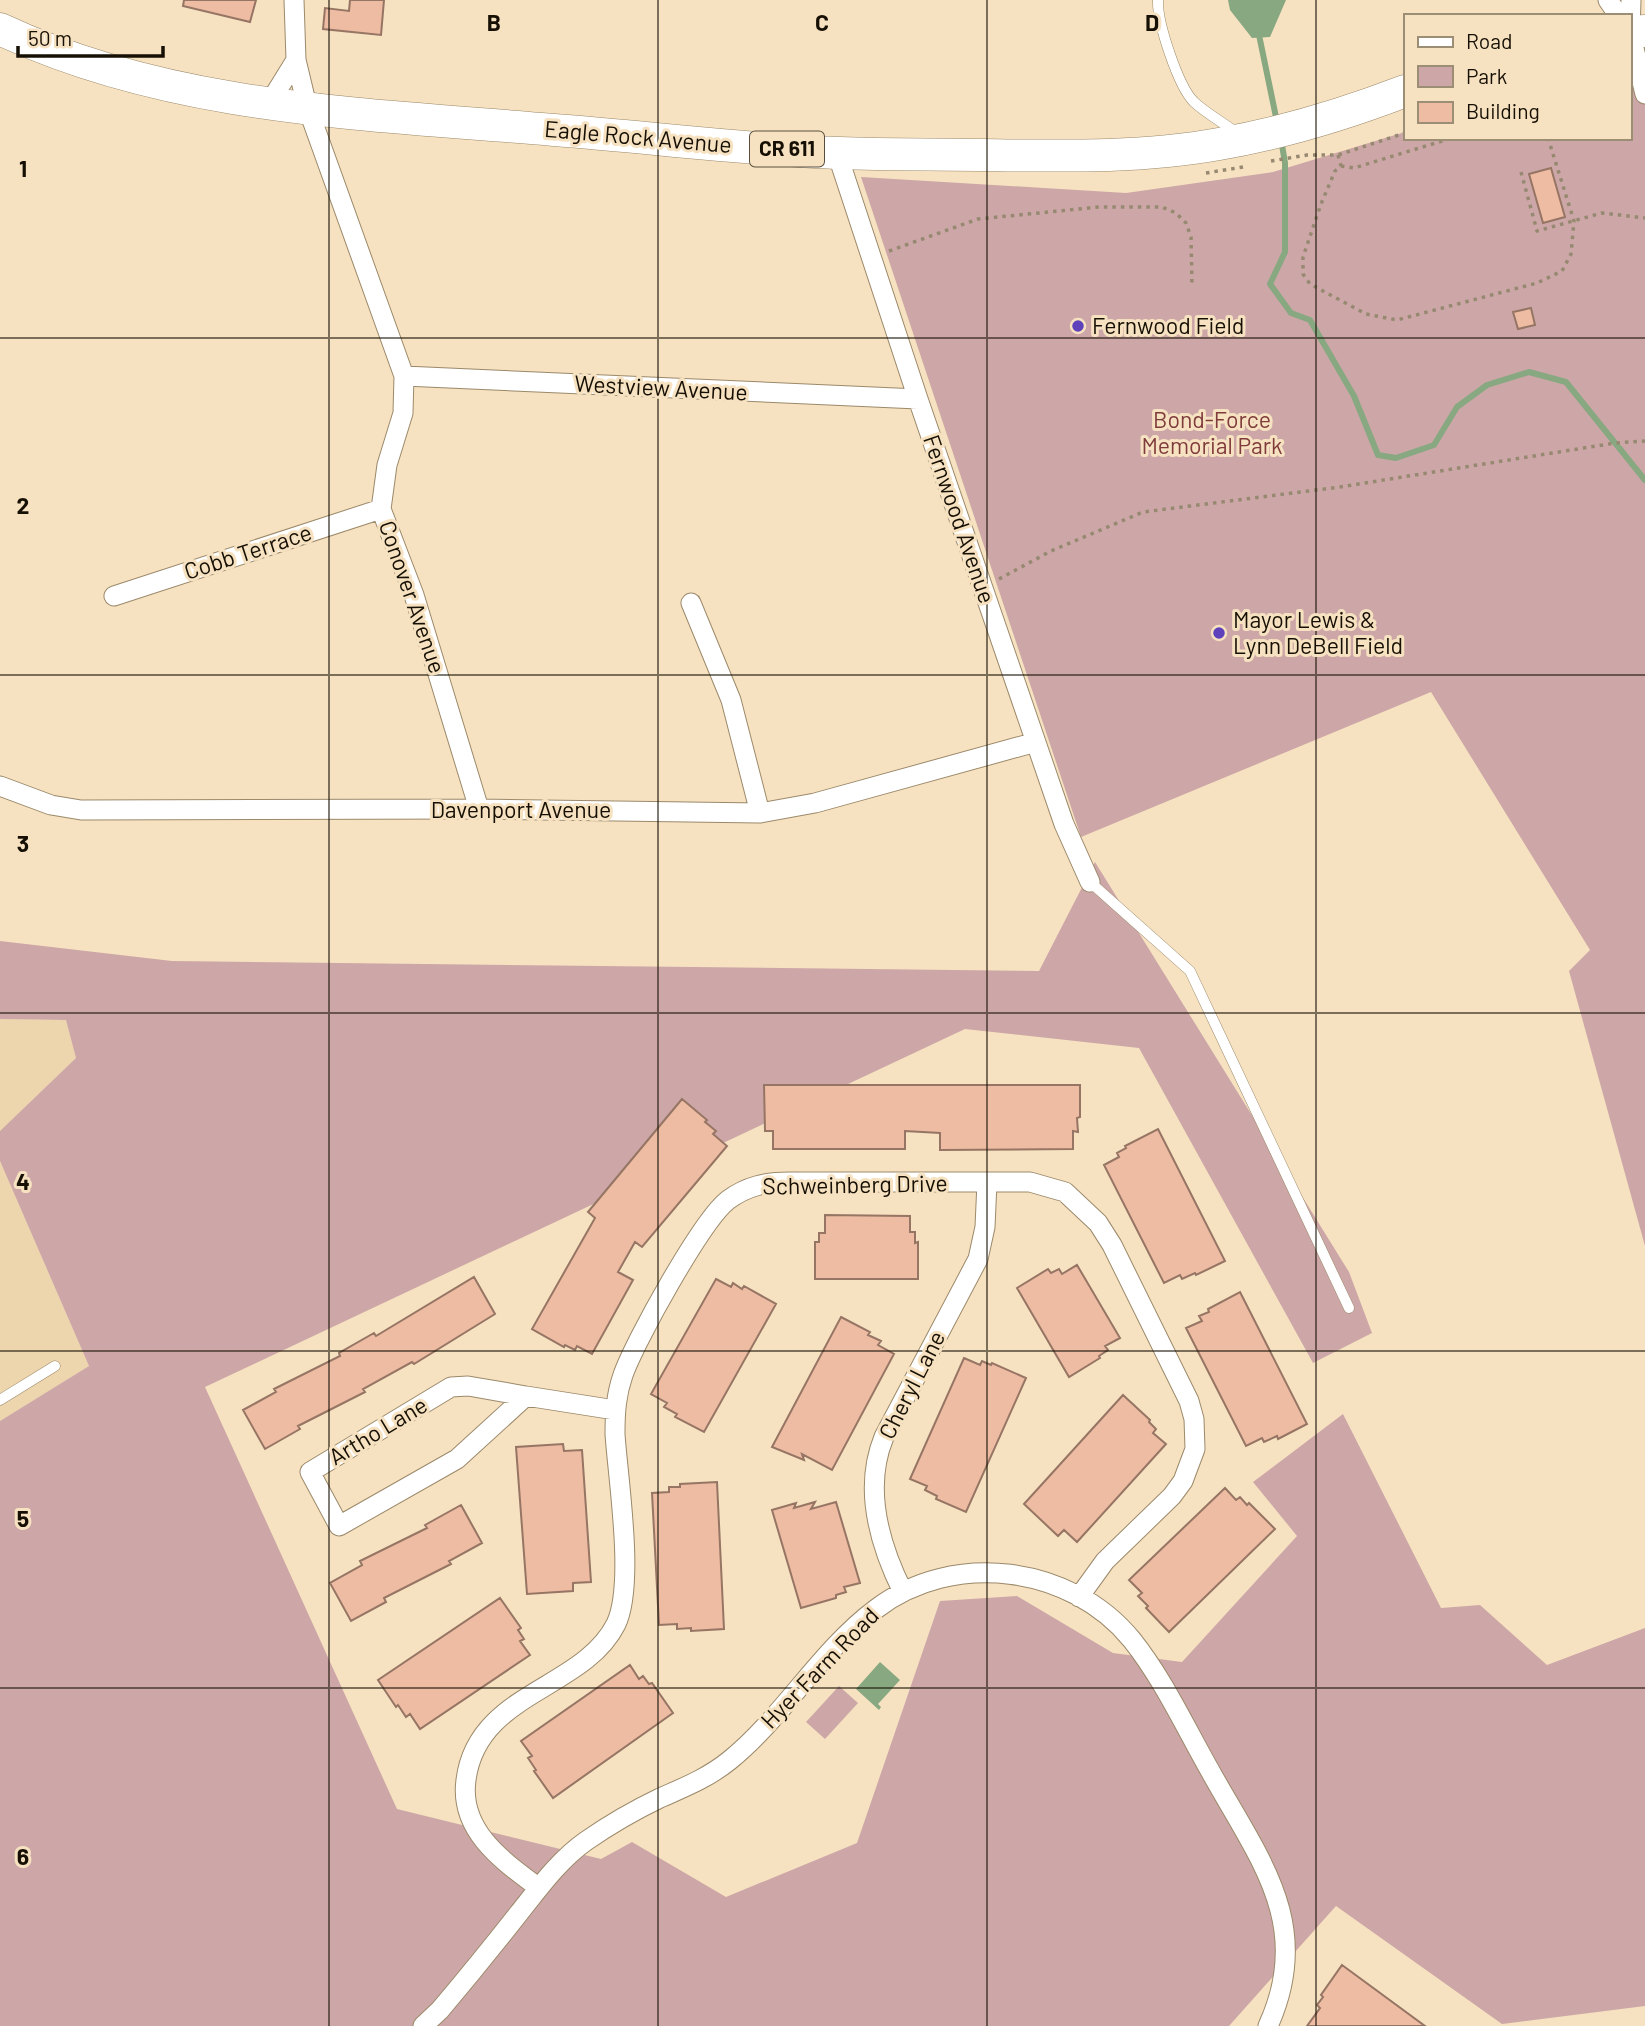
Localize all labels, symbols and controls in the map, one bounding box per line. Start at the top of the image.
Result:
text: B [487,8,501,36]
text: C [815,8,829,36]
text: D [1145,8,1159,36]
scale bar [18,14,163,58]
legend [1404,14,1631,140]
text: 50 m [28,25,72,50]
text: Road [1466,28,1512,53]
text: Park [1466,63,1507,88]
text: Building [1466,98,1540,123]
street label: Eagle Rock Avenue [543,114,733,158]
road number: CR 611 [750,132,824,166]
text: 1 [19,154,27,182]
place label: Fernwood Field [1092,311,1244,339]
marker: Fernwood Field [1070,318,1086,334]
street label: Westview Avenue [574,368,748,406]
park label: Bond-Force Memorial Park [1141,405,1283,459]
street label: Fernwood Avenue [918,431,1002,607]
text: 2 [17,491,29,519]
street label: Cobb Terrace [180,517,315,585]
street label: Conover Avenue [374,517,452,677]
place label: Mayor Lewis & Lynn DeBell Field [1233,605,1403,659]
marker: Mayor Lewis & Lynn DeBell Field [1211,625,1227,641]
street label: Davenport Avenue [431,795,611,823]
text: 3 [17,829,29,857]
text: 4 [16,1167,30,1195]
street label: Schweinberg Drive [762,1168,948,1200]
street label: Cheryl Lane [872,1326,950,1443]
street label: Artho Lane [323,1390,432,1470]
text: 5 [17,1504,29,1532]
street label: Hyer Farm Road [755,1601,884,1734]
text: 6 [17,1842,29,1870]

